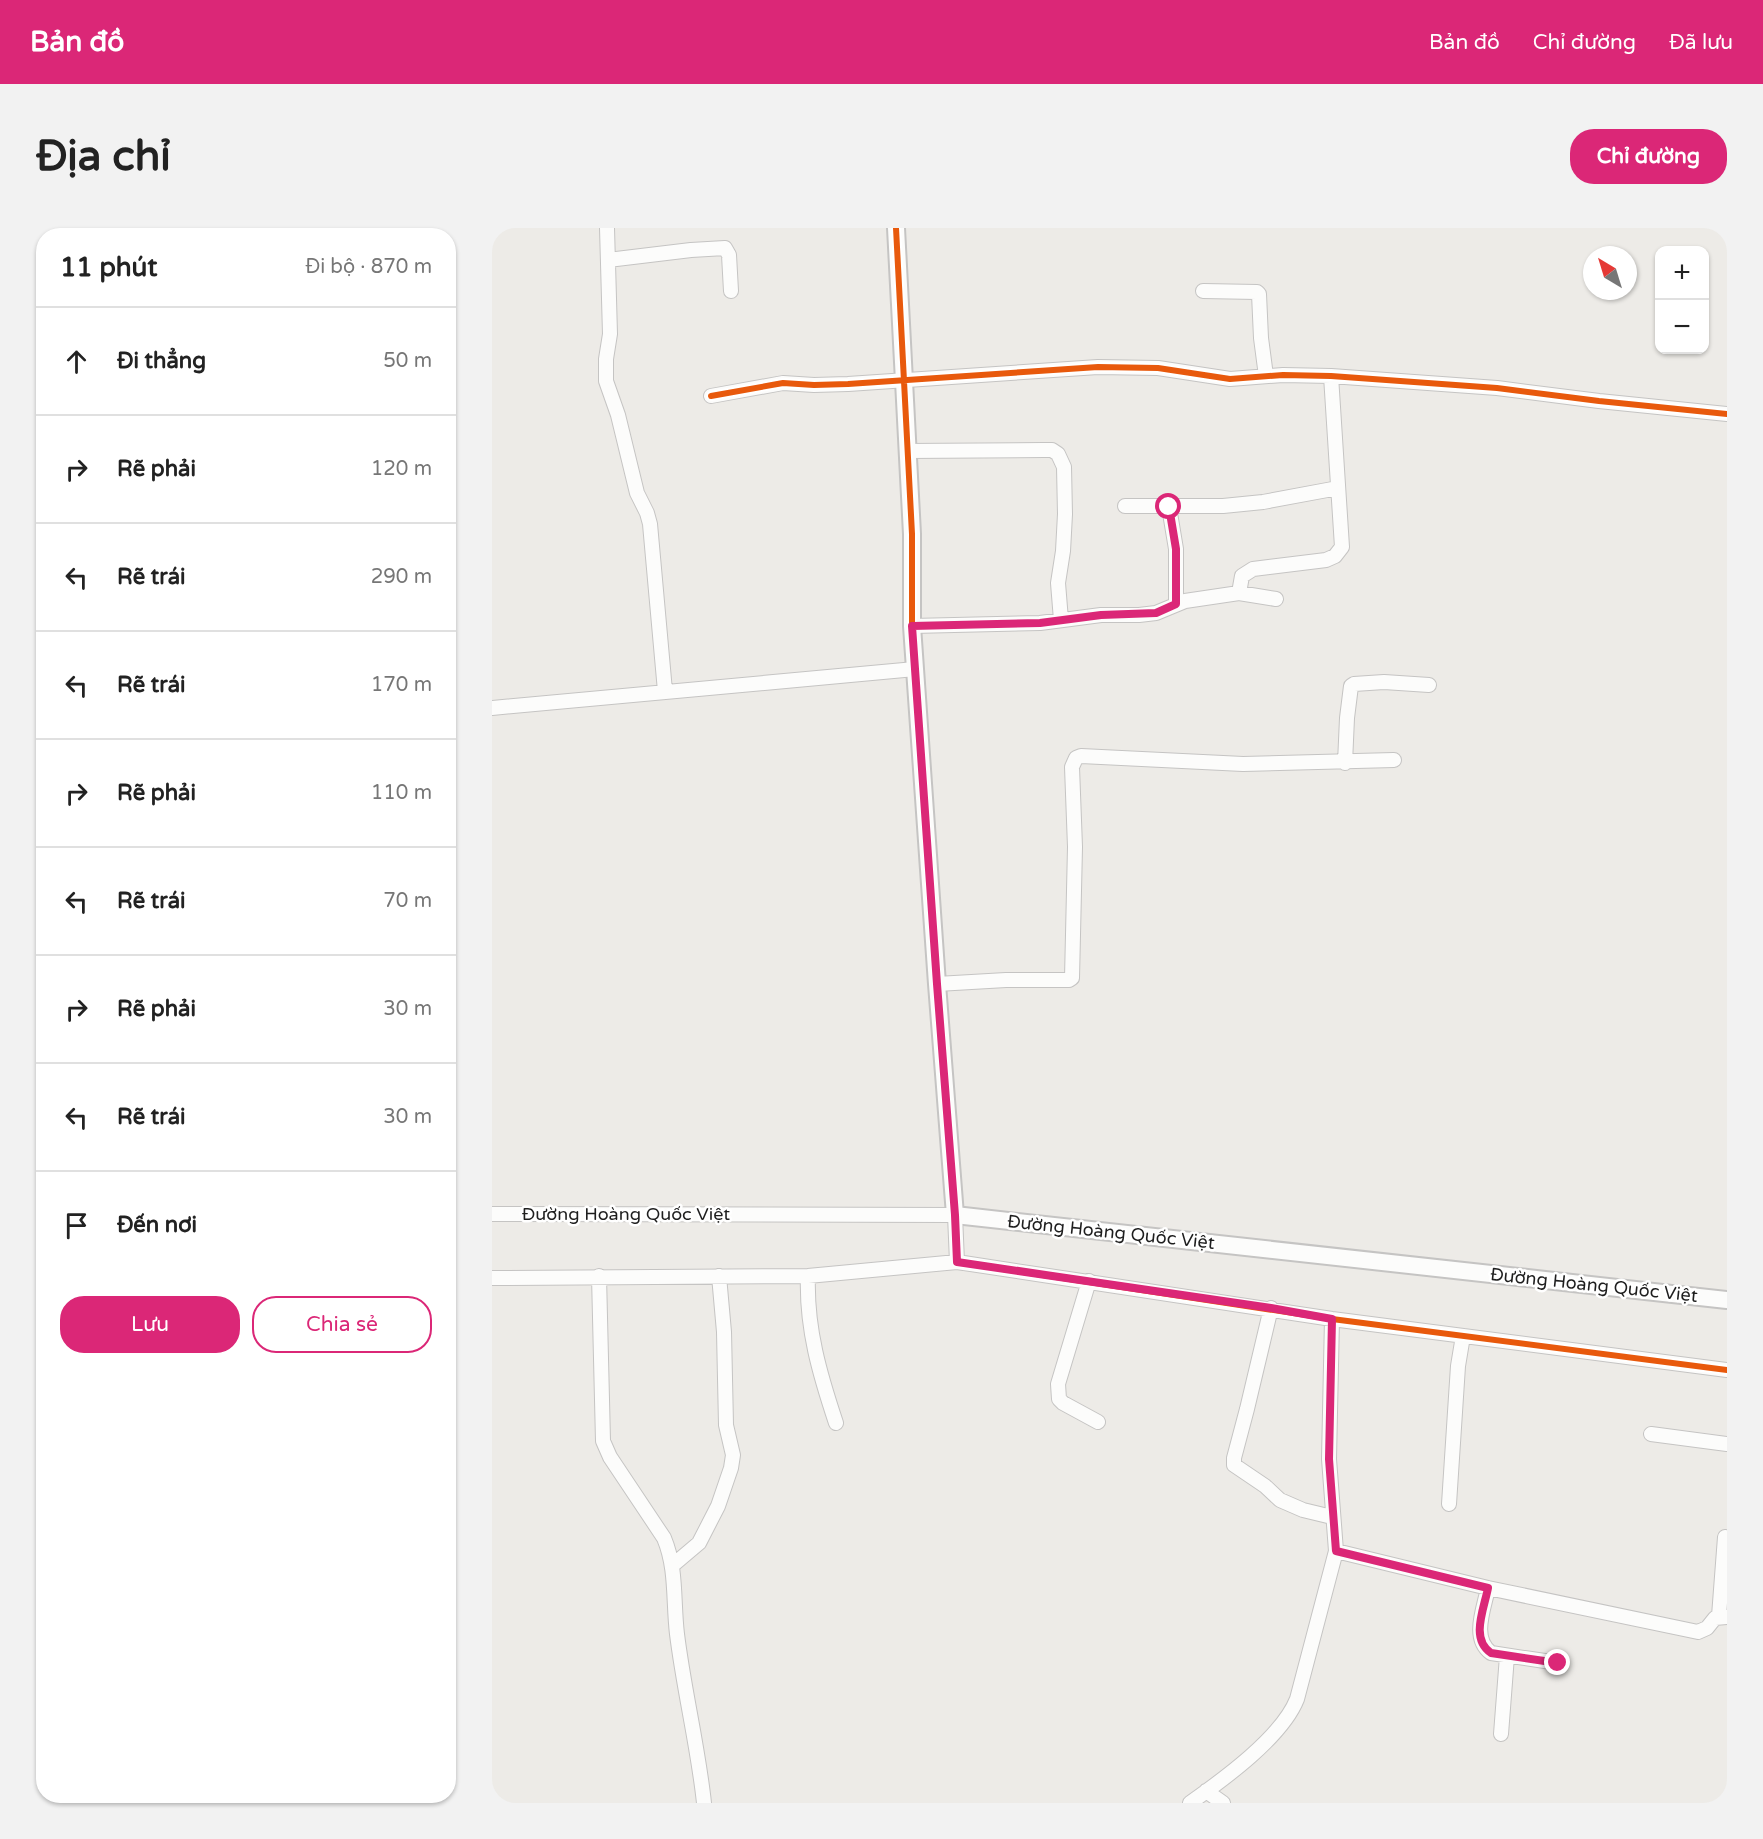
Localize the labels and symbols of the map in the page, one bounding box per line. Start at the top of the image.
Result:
north arrow [1583,246,1637,300]
route start [1155,493,1181,519]
street label: Đường Hoàng Quốc Việt [522,1203,730,1225]
street label: Đường Hoàng Quốc Việt [1006,1210,1216,1254]
street label: Đường Hoàng Quốc Việt [1489,1263,1699,1307]
route end [1544,1649,1570,1675]

